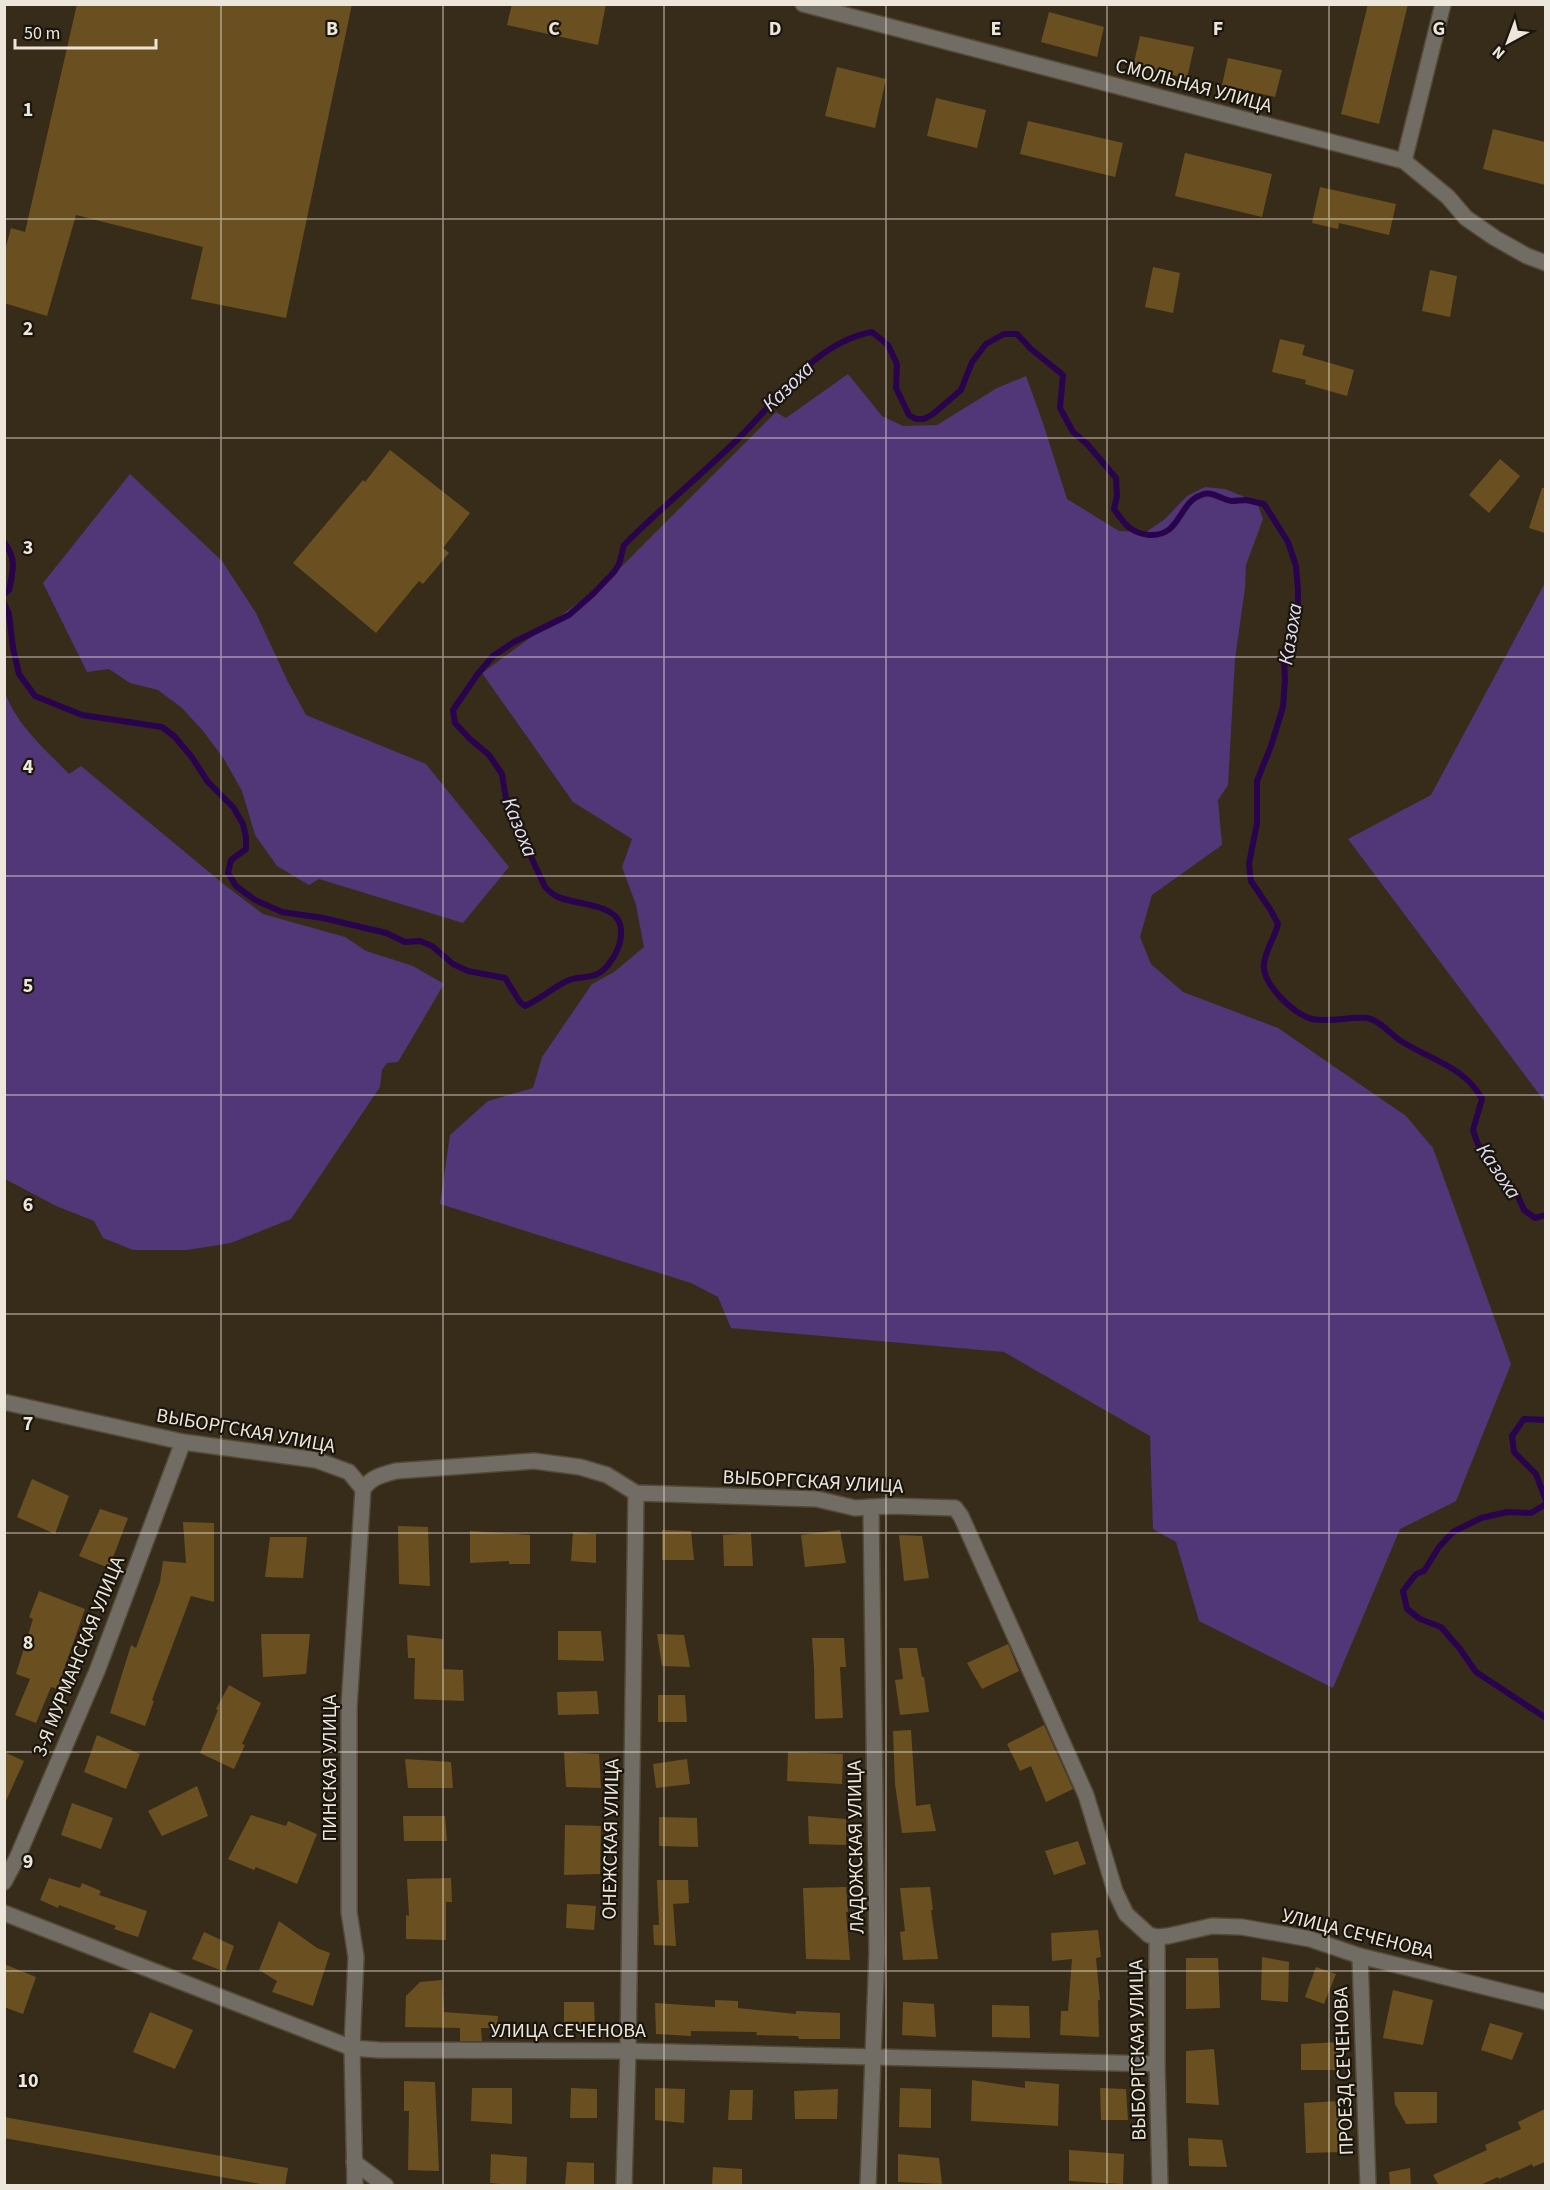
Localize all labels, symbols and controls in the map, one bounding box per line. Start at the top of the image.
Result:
scale bar [15,12,156,50]
north arrow [1478,12,1538,72]
text: B [326,15,338,43]
text: C [548,15,560,43]
text: D [769,15,781,43]
text: E [991,15,1001,43]
text: F [1213,15,1223,43]
text: G [1433,15,1445,43]
text: 50 m [24,21,60,46]
text: N [1488,41,1510,64]
street label: СМОЛЬНАЯ УЛИЦА [1112,52,1275,120]
text: 1 [23,96,33,124]
text: 2 [23,315,33,343]
water label: Казоха [755,354,821,418]
text: 3 [23,534,33,562]
water label: Казоха [1270,601,1310,667]
text: 4 [23,753,34,781]
water label: Казоха [494,793,546,861]
text: 5 [23,972,33,1000]
water label: Казоха [1469,1137,1529,1205]
text: 6 [23,1191,33,1219]
street label: ВЫБОРГСКАЯ УЛИЦА [154,1401,338,1461]
text: 7 [23,1410,33,1438]
street label: ВЫБОРГСКАЯ УЛИЦА [722,1463,904,1501]
street label: 3-Я МУРМАНСКАЯ УЛИЦА [26,1552,132,1761]
text: 8 [23,1629,33,1657]
street label: ПИНСКАЯ УЛИЦА [316,1694,344,1842]
street label: ОНЕЖСКАЯ УЛИЦА [596,1758,626,1920]
street label: ЛАДОЖСКАЯ УЛИЦА [840,1760,872,1934]
text: 9 [23,1848,33,1876]
street label: УЛИЦА СЕЧЕНОВА [1279,1902,1437,1966]
street label: ВЫБОРГСКАЯ УЛИЦА [1122,1959,1154,2141]
street label: ПРОЕЗД СЕЧЕНОВА [1327,1986,1361,2156]
street label: УЛИЦА СЕЧЕНОВА [490,2017,646,2045]
text: 10 [17,2067,39,2095]

